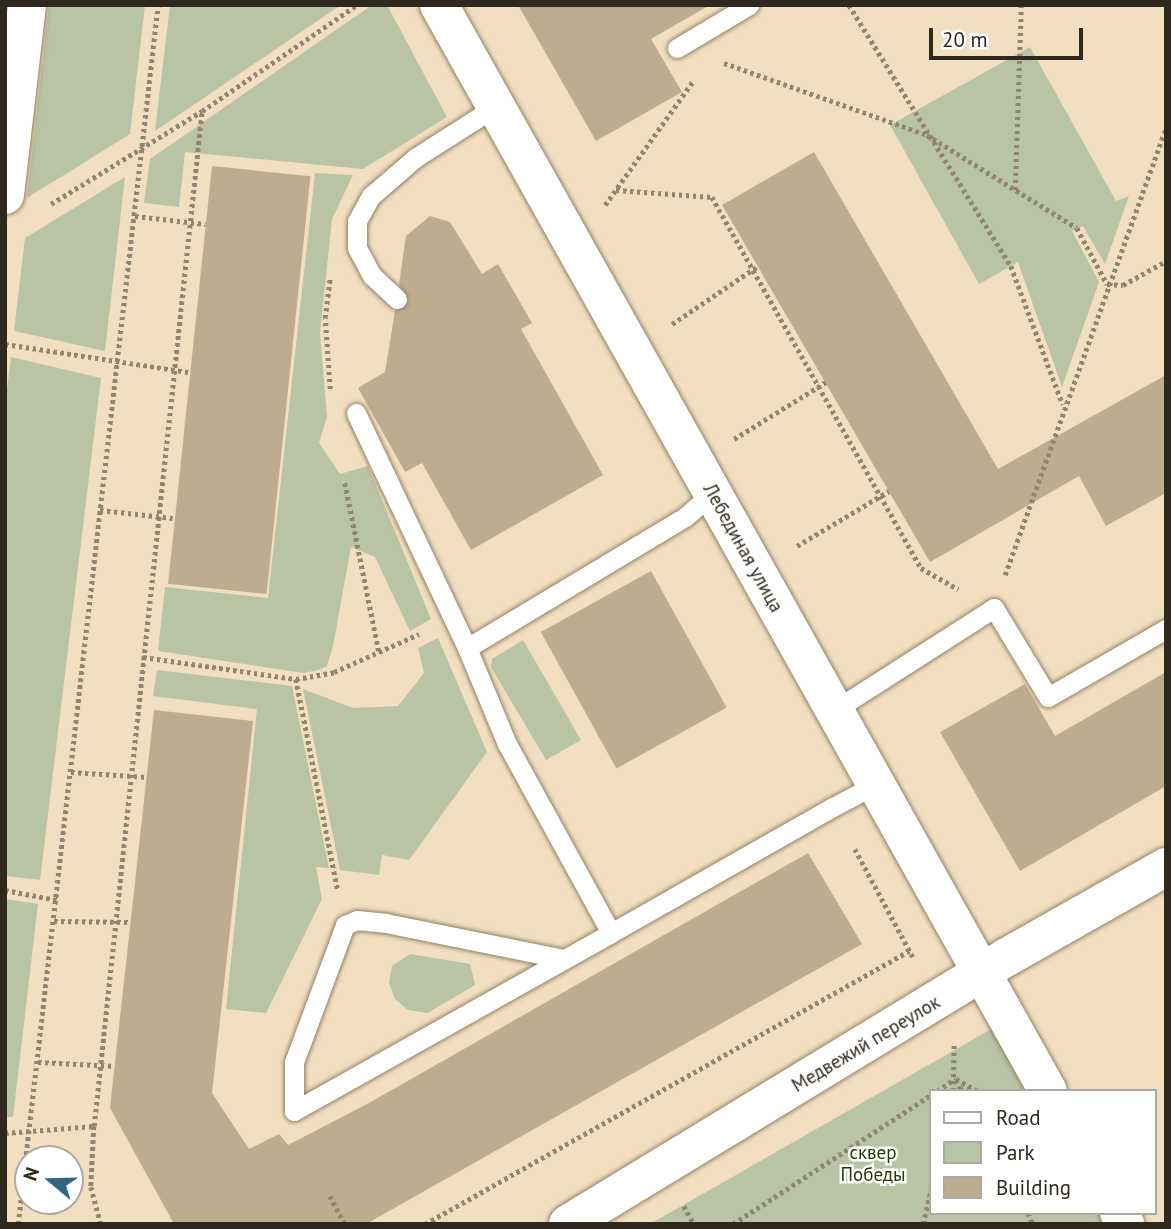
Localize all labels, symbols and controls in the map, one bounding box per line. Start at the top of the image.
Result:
scale bar [933,14,1087,58]
text: 20 m [942,26,988,53]
street label: Лебединая улица [698,480,788,616]
street label: Медвежий переулок [788,991,944,1097]
legend [930,1089,1157,1215]
text: Road [996,1104,1040,1131]
text: Park [996,1139,1035,1166]
park label: сквер Победы [841,1142,905,1186]
north arrow [14,1145,84,1215]
text: N [18,1164,44,1184]
text: Building [996,1174,1071,1201]

